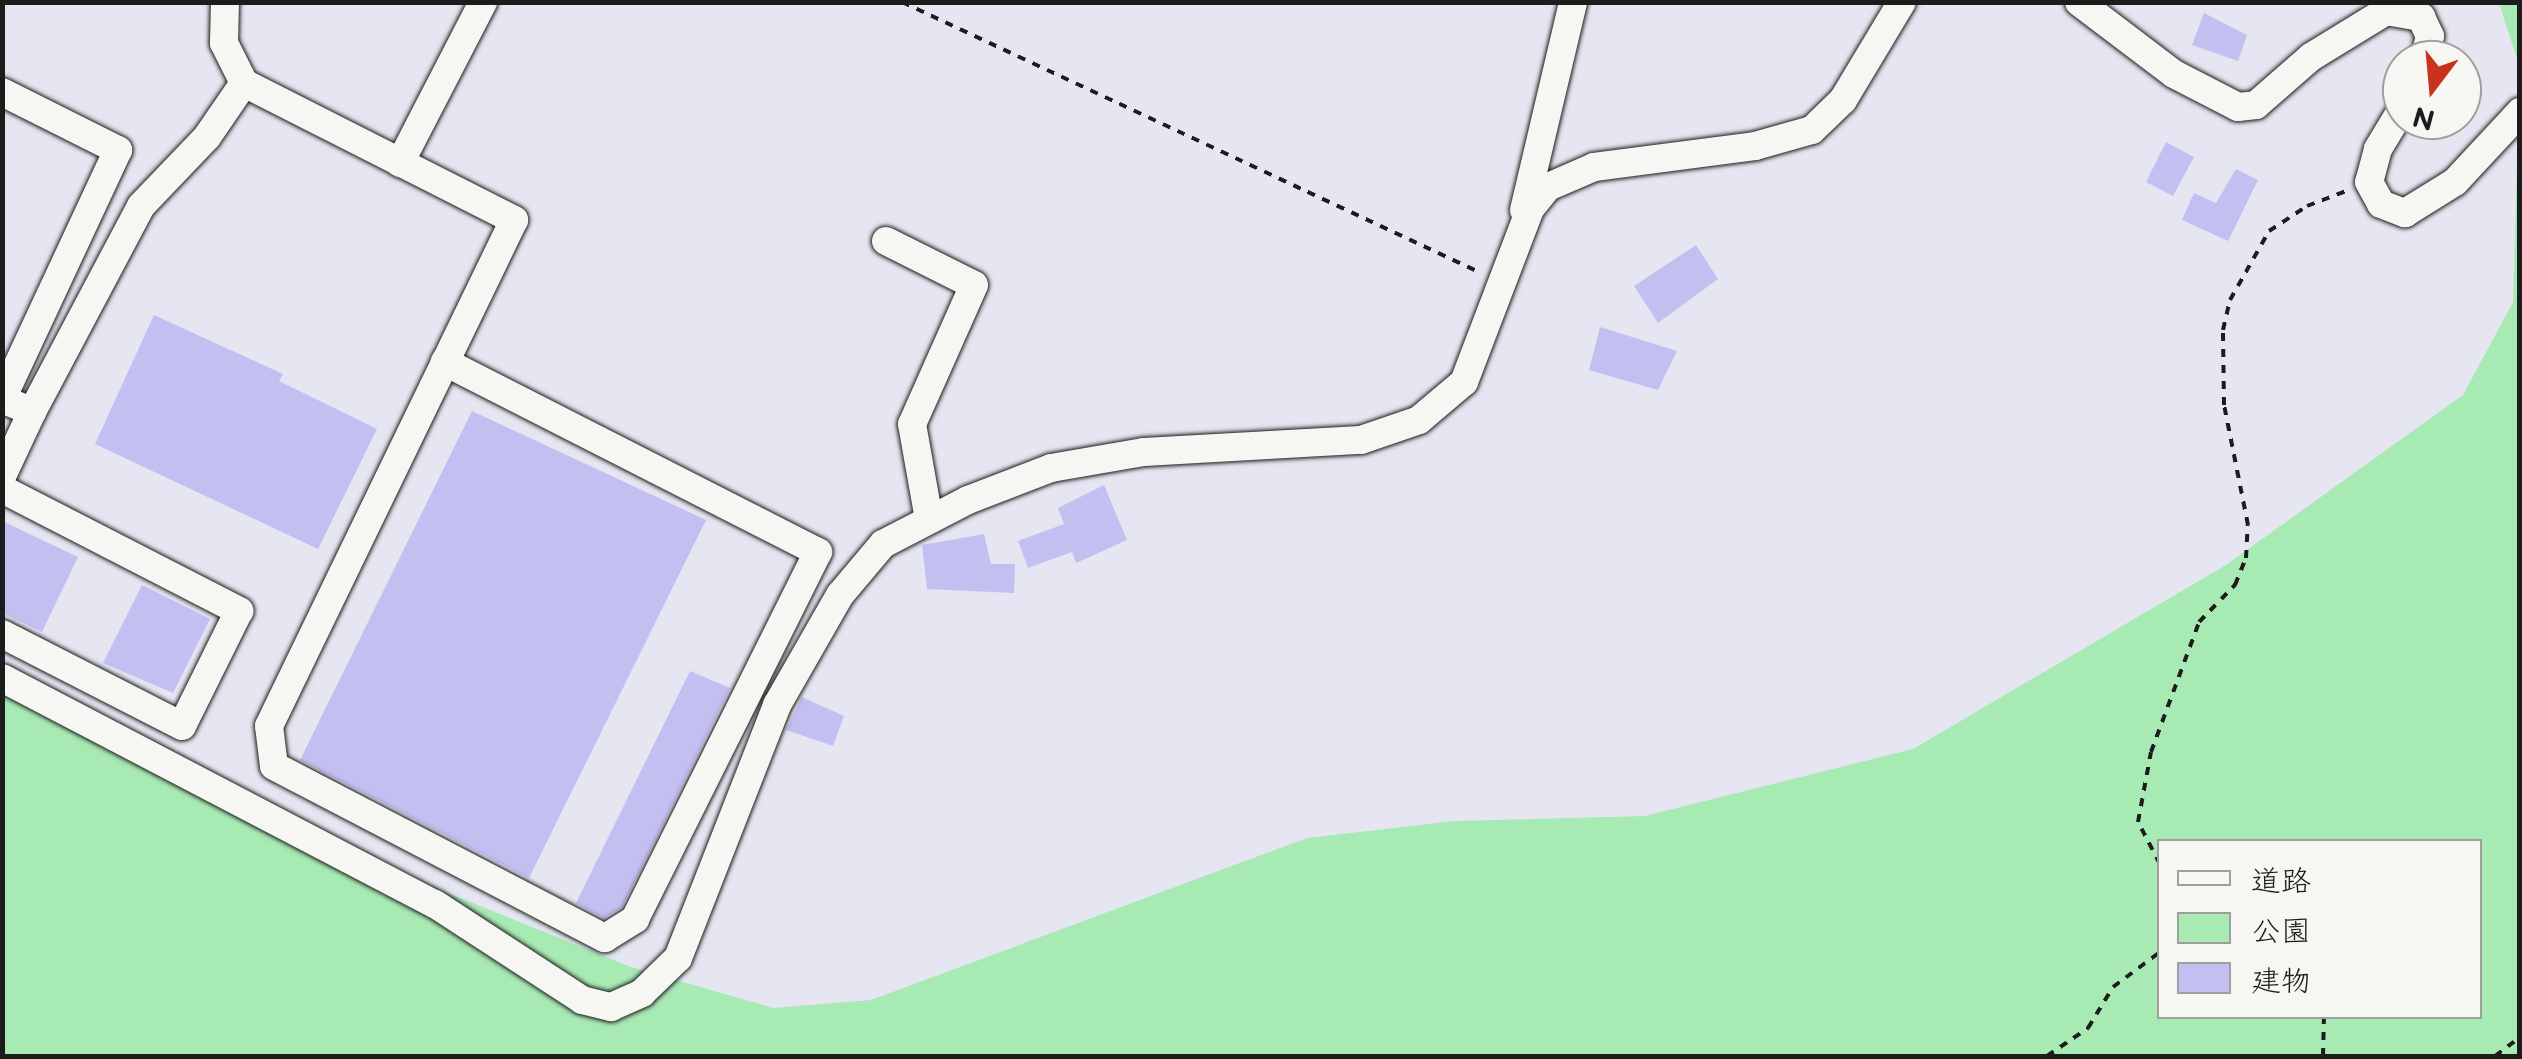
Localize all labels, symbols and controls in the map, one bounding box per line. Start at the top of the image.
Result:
north arrow [2382,40,2482,140]
text: N [2409,99,2439,136]
legend [2157,839,2482,1019]
text: 道路 [2251,864,2311,900]
text: 公園 [2251,914,2311,950]
text: 建物 [2251,964,2311,1000]

